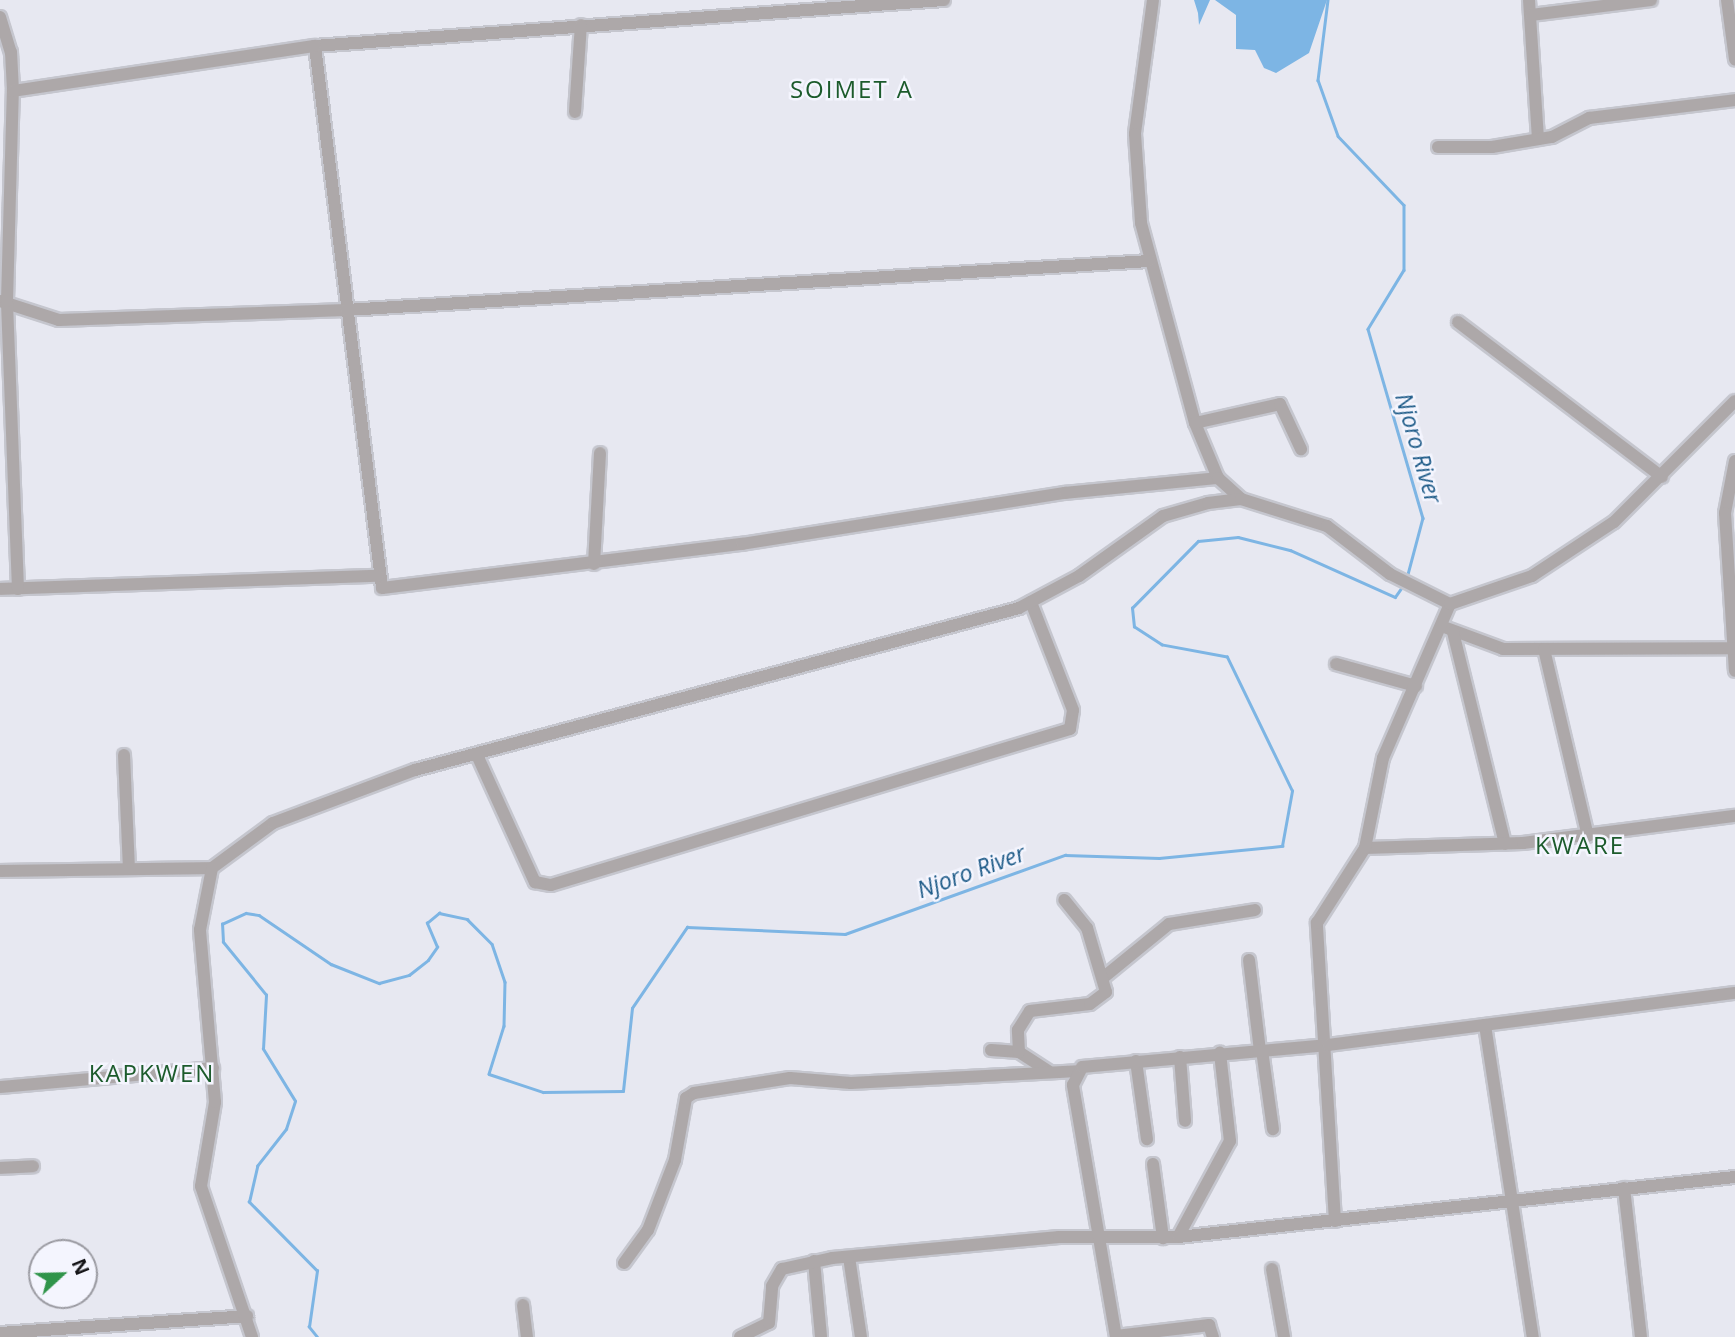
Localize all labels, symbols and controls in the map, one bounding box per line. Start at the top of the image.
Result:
district label: SOIMET A [791,75,913,103]
water label: Njoro River [1390,390,1448,506]
district label: KWARE [1536,831,1624,859]
water label: Njoro River [913,839,1029,903]
district label: KAPKWEN [90,1059,214,1087]
north arrow [28,1239,98,1309]
text: N [66,1255,96,1279]

